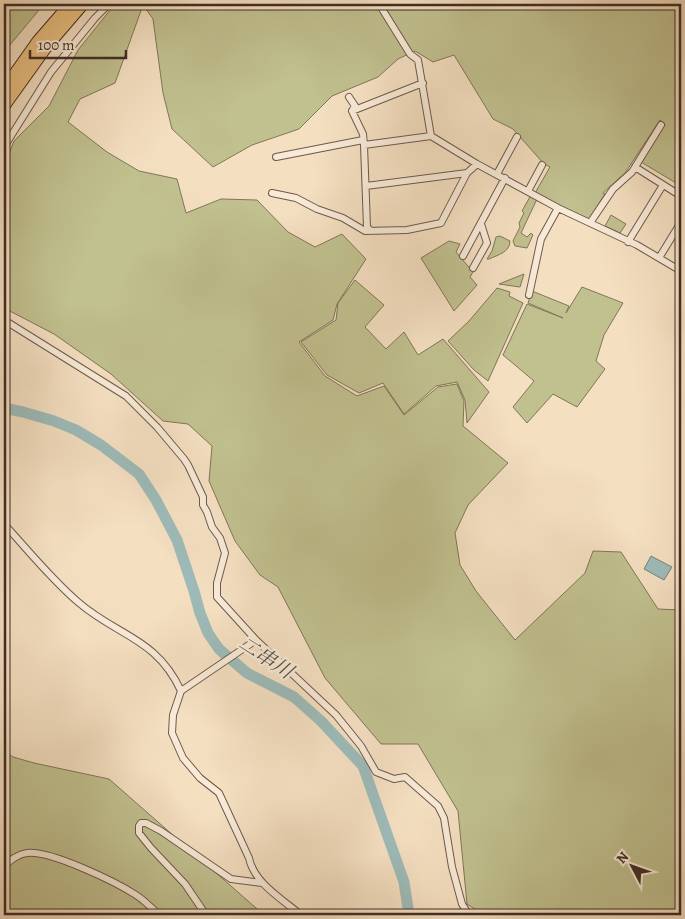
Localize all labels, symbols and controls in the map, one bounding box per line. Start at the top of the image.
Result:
scale bar [30,28,126,60]
text: 100 m [38,35,75,55]
water label: 二串川 [233,630,300,686]
north arrow [608,842,658,892]
text: N [612,848,633,868]

